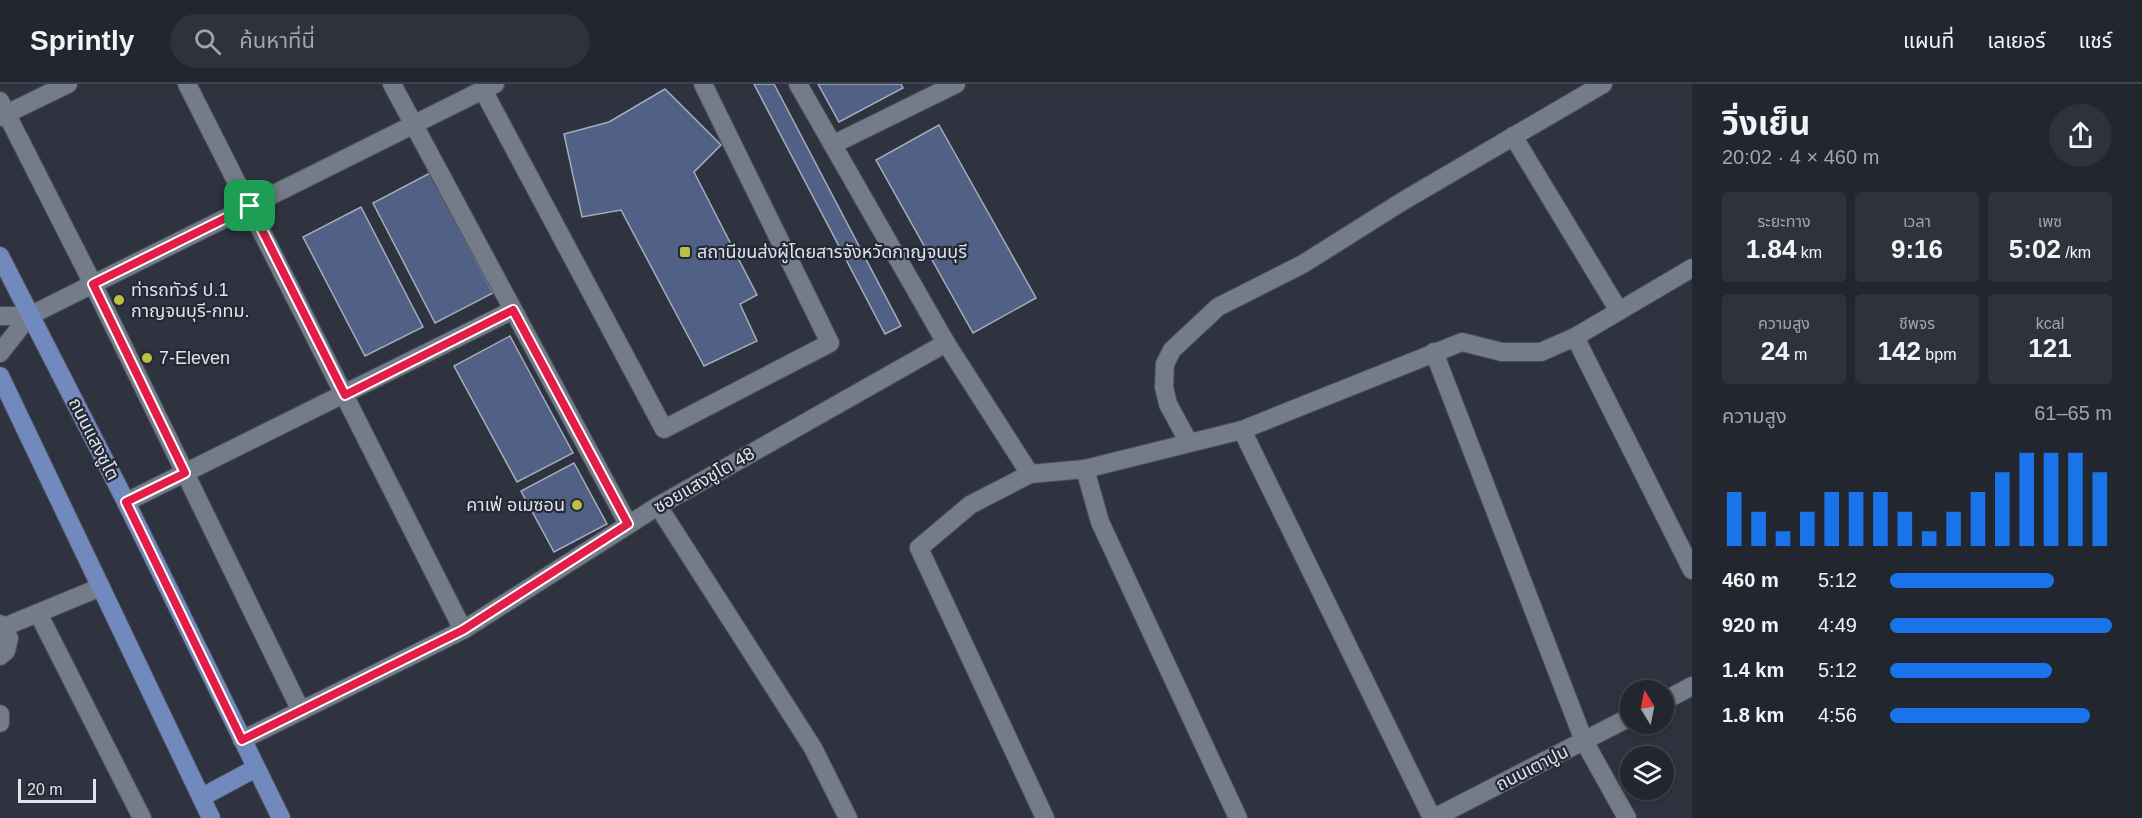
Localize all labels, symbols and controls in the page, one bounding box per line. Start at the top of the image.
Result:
search box [170,14,590,68]
text: Sprintly [30,25,134,56]
icon: search [191,25,224,58]
text: ค้นหาที่นี่ [239,28,315,53]
text: แผนที่ [1903,29,1954,52]
text: เลเยอร์ [1987,29,2046,52]
text: แชร์ [2079,29,2112,52]
button: share [2049,104,2112,167]
text: วิ่งเย็น [1722,105,1810,142]
text: 20:02 · 4 × 460 m [1722,146,1879,168]
pin [224,180,275,231]
icon: arrive [233,189,266,222]
text: ระยะทาง [1758,213,1810,230]
text: เวลา [1903,213,1931,230]
text: เพซ [2038,213,2062,230]
text: 1.84 [1746,234,1796,264]
text: 9:16 [1891,234,1943,264]
text: 5:02 [2009,234,2061,264]
place label: สถานีขนส่งผู้โดยสารจังหวัดกาญจนบุรี [697,242,967,264]
text: km [1796,244,1822,261]
text: /km [2061,244,2091,261]
marker: สถานีขนส่งผู้โดยสารจังหวัดกาญจนบุรี [678,245,692,259]
place label: ท่ารถทัวร์ ป.1 กาญจนบุรี-กทม. [131,280,250,322]
marker: ท่ารถทัวร์ ป.1 กาญจนบุรี-กทม. [112,293,126,307]
text: ความสูง [1758,315,1810,332]
text: ชีพจร [1899,315,1935,332]
text: kcal [2036,315,2064,332]
text: 121 [2028,333,2072,363]
text: 24 [1761,336,1790,366]
text: 142 [1878,336,1921,366]
text: m [1790,346,1807,363]
text: bpm [1921,346,1956,363]
place label: 7-Eleven [159,348,230,368]
marker: 7-Eleven [140,351,154,365]
street label: ถนนแสงชูโต [63,395,123,484]
text: 61–65 m [2034,402,2112,424]
text: ความสูง [1722,405,1787,427]
street label: ซอยแสงชูโต 48 [650,443,759,519]
place label: คาเฟ่ อเมซอน [466,495,565,515]
marker: คาเฟ่ อเมซอน [570,498,584,512]
text: 460 m [1722,569,1779,591]
text: 5:12 [1818,569,1857,591]
text: 920 m [1722,614,1779,636]
text: 4:49 [1818,614,1857,636]
text: 1.4 km [1722,659,1784,681]
text: 5:12 [1818,659,1857,681]
north arrow [1620,680,1674,734]
map controls [1620,680,1674,800]
text: 1.8 km [1722,704,1784,726]
text: 4:56 [1818,704,1857,726]
street label: ถนนเตาปูน [1492,741,1573,797]
button: layers [1620,746,1674,800]
scale bar [18,776,96,804]
text: 20 m [27,781,63,798]

